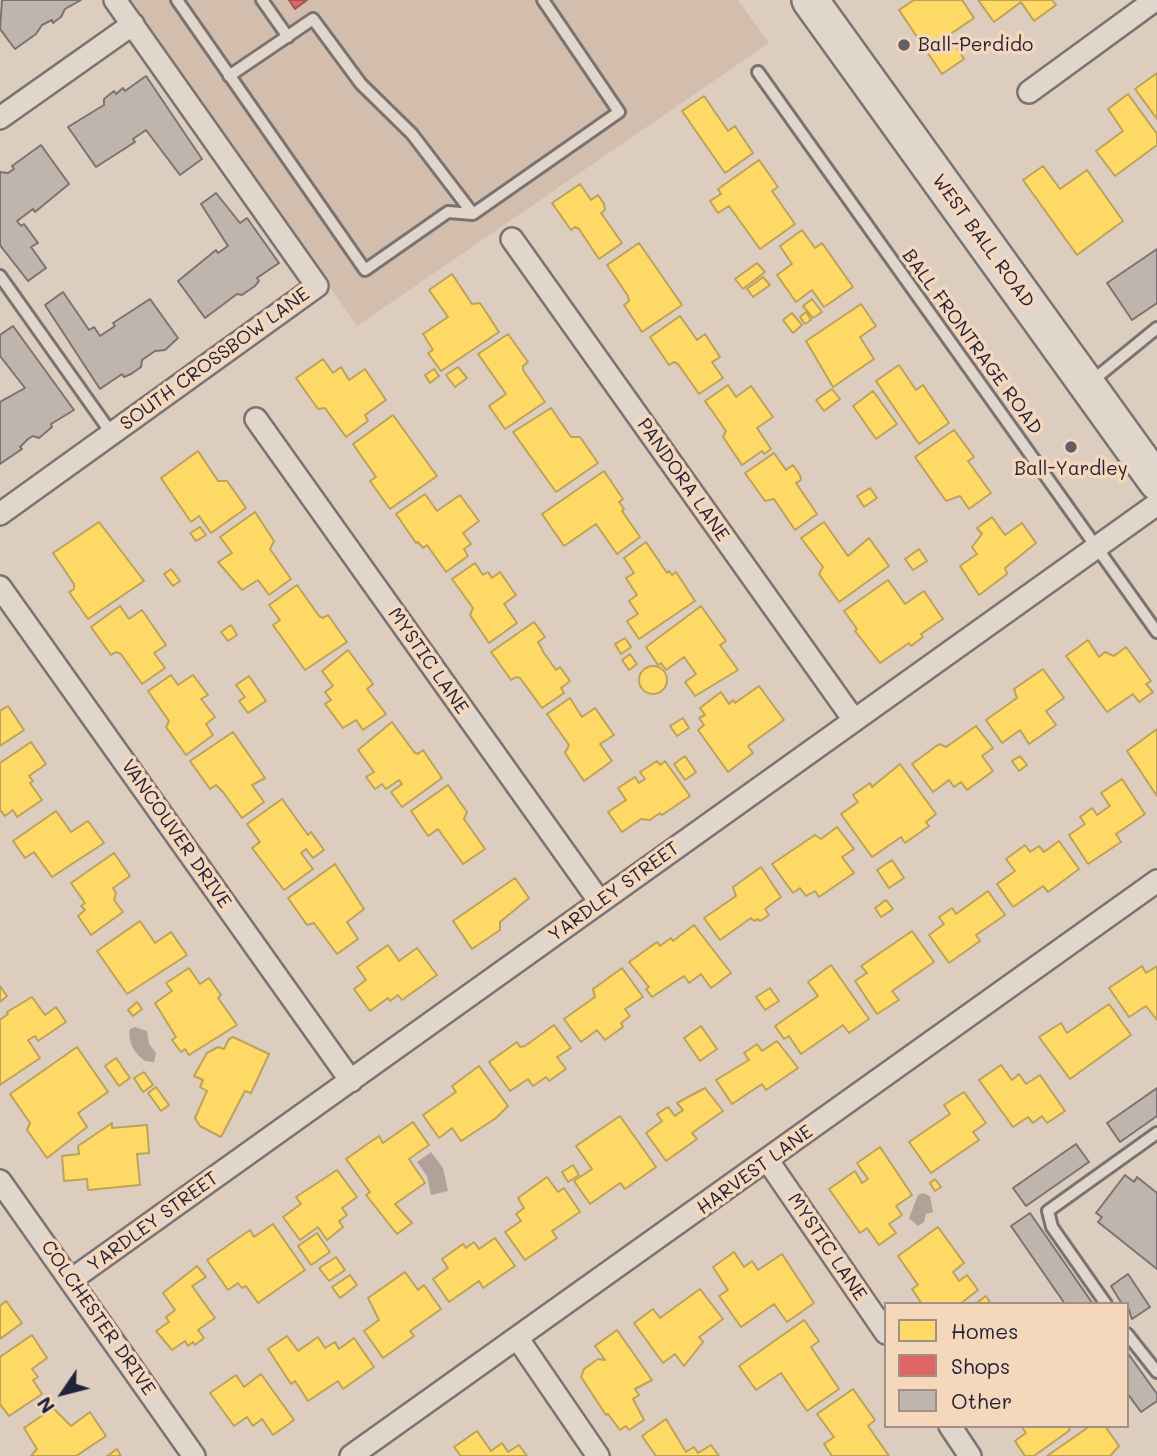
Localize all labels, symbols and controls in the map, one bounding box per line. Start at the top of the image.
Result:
place label: Ball-Perdido [918,34,1033,56]
marker: Ball-Perdido [896,37,912,53]
street label: WEST BALL ROAD [927,170,1039,312]
street label: BALL FRONTRAGE ROAD [897,245,1047,439]
street label: SOUTH CROSSBOW LANE [116,283,314,435]
street label: PANDORA LANE [632,414,734,546]
marker: Ball-Yardley [1063,439,1079,455]
place label: Ball-Yardley [1014,458,1128,480]
street label: MYSTIC LANE [383,603,473,719]
street label: VANCOUVER DRIVE [116,755,236,913]
street label: YARDLEY STREET [544,837,684,947]
street label: HARVEST LANE [693,1120,817,1220]
street label: YARDLEY STREET [83,1167,223,1277]
street label: MYSTIC LANE [783,1189,871,1305]
street label: COLCHESTER DRIVE [36,1236,160,1400]
legend [884,1302,1129,1428]
text: Homes [951,1317,1018,1344]
text: Shops [951,1352,1010,1379]
north arrow [28,1358,98,1428]
text: Other [951,1387,1012,1414]
text: N [31,1392,60,1418]

